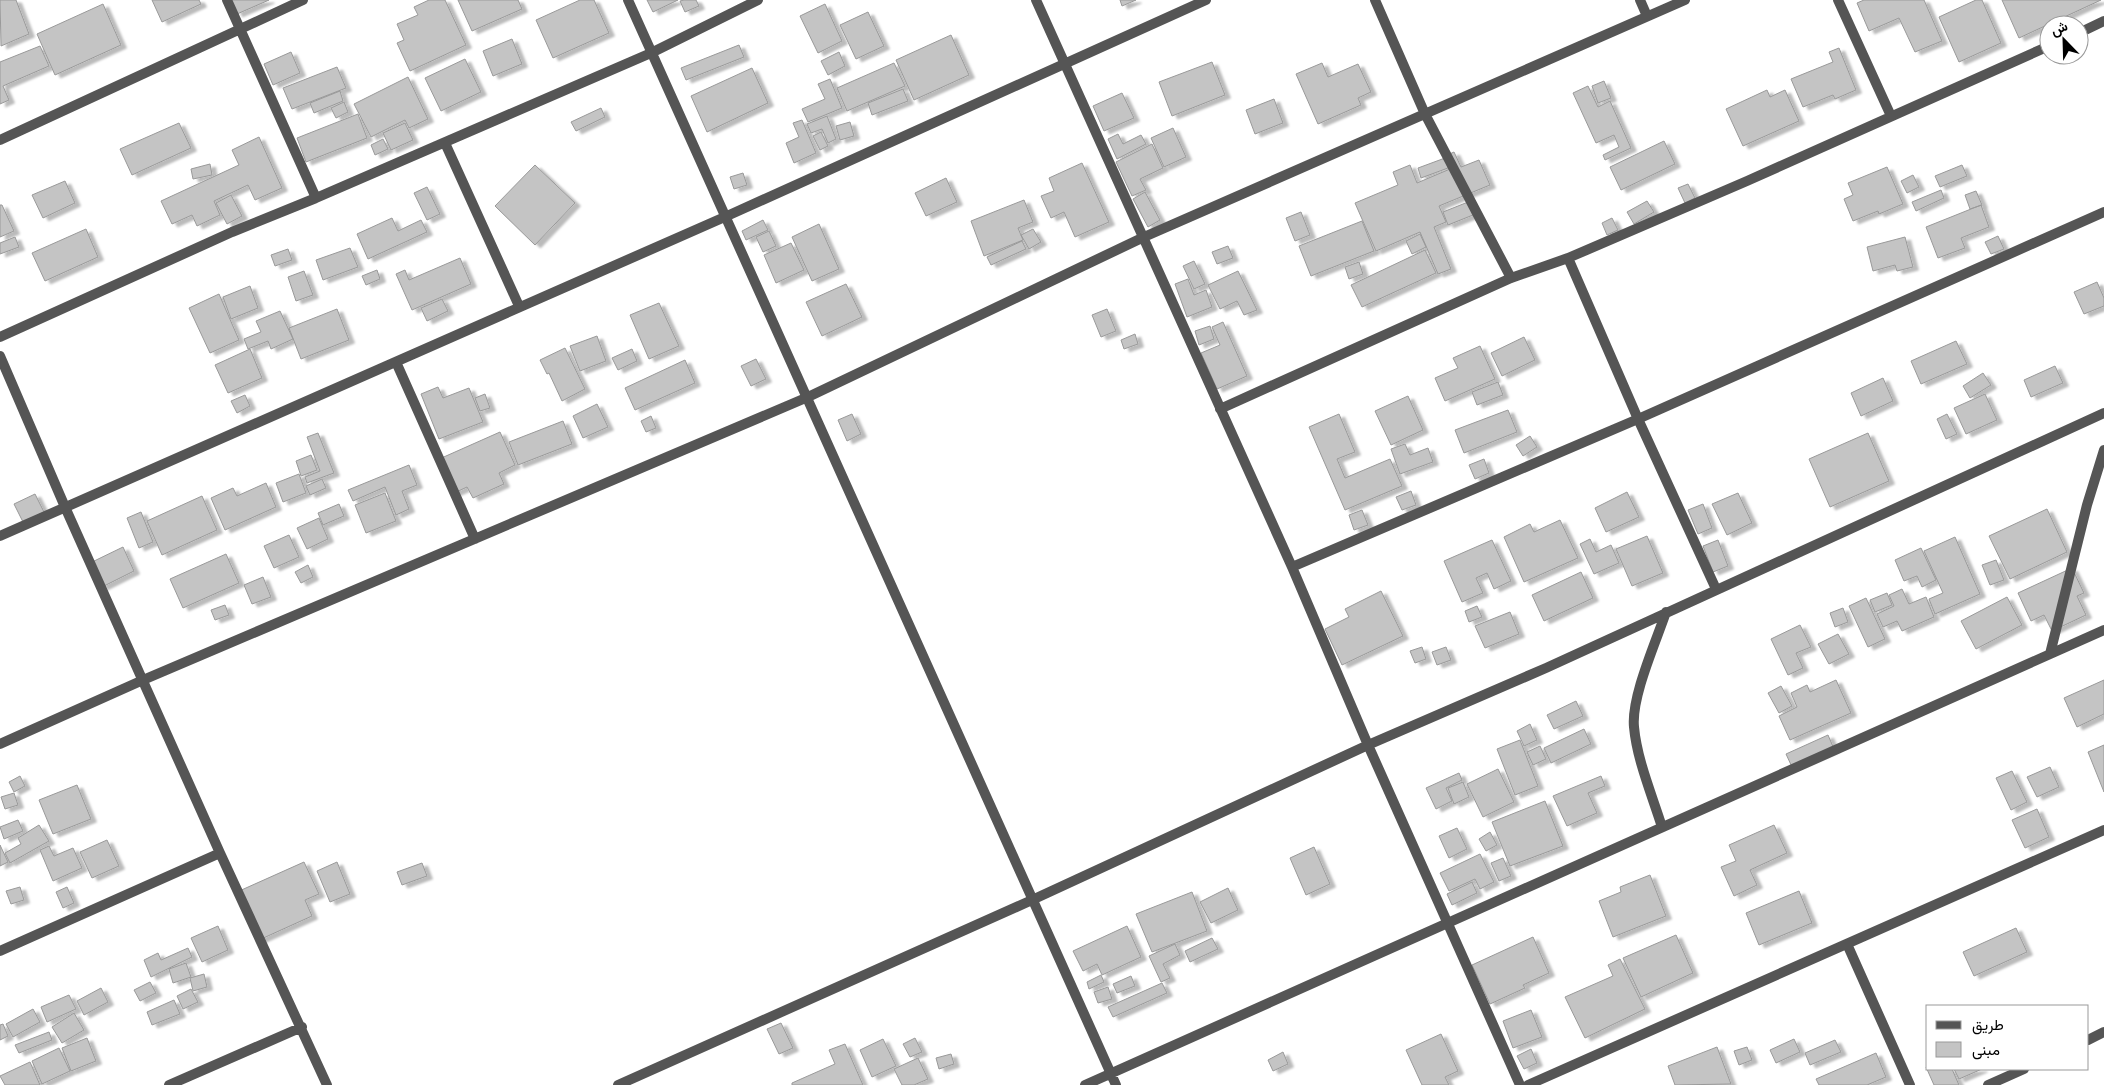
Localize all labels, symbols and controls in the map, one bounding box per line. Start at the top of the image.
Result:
north arrow [2039,15,2089,65]
text: ش [2048,16,2070,40]
legend [1926,1005,2089,1070]
text: طريق [1972,1015,2004,1035]
text: مبنى [1972,1040,2000,1060]

